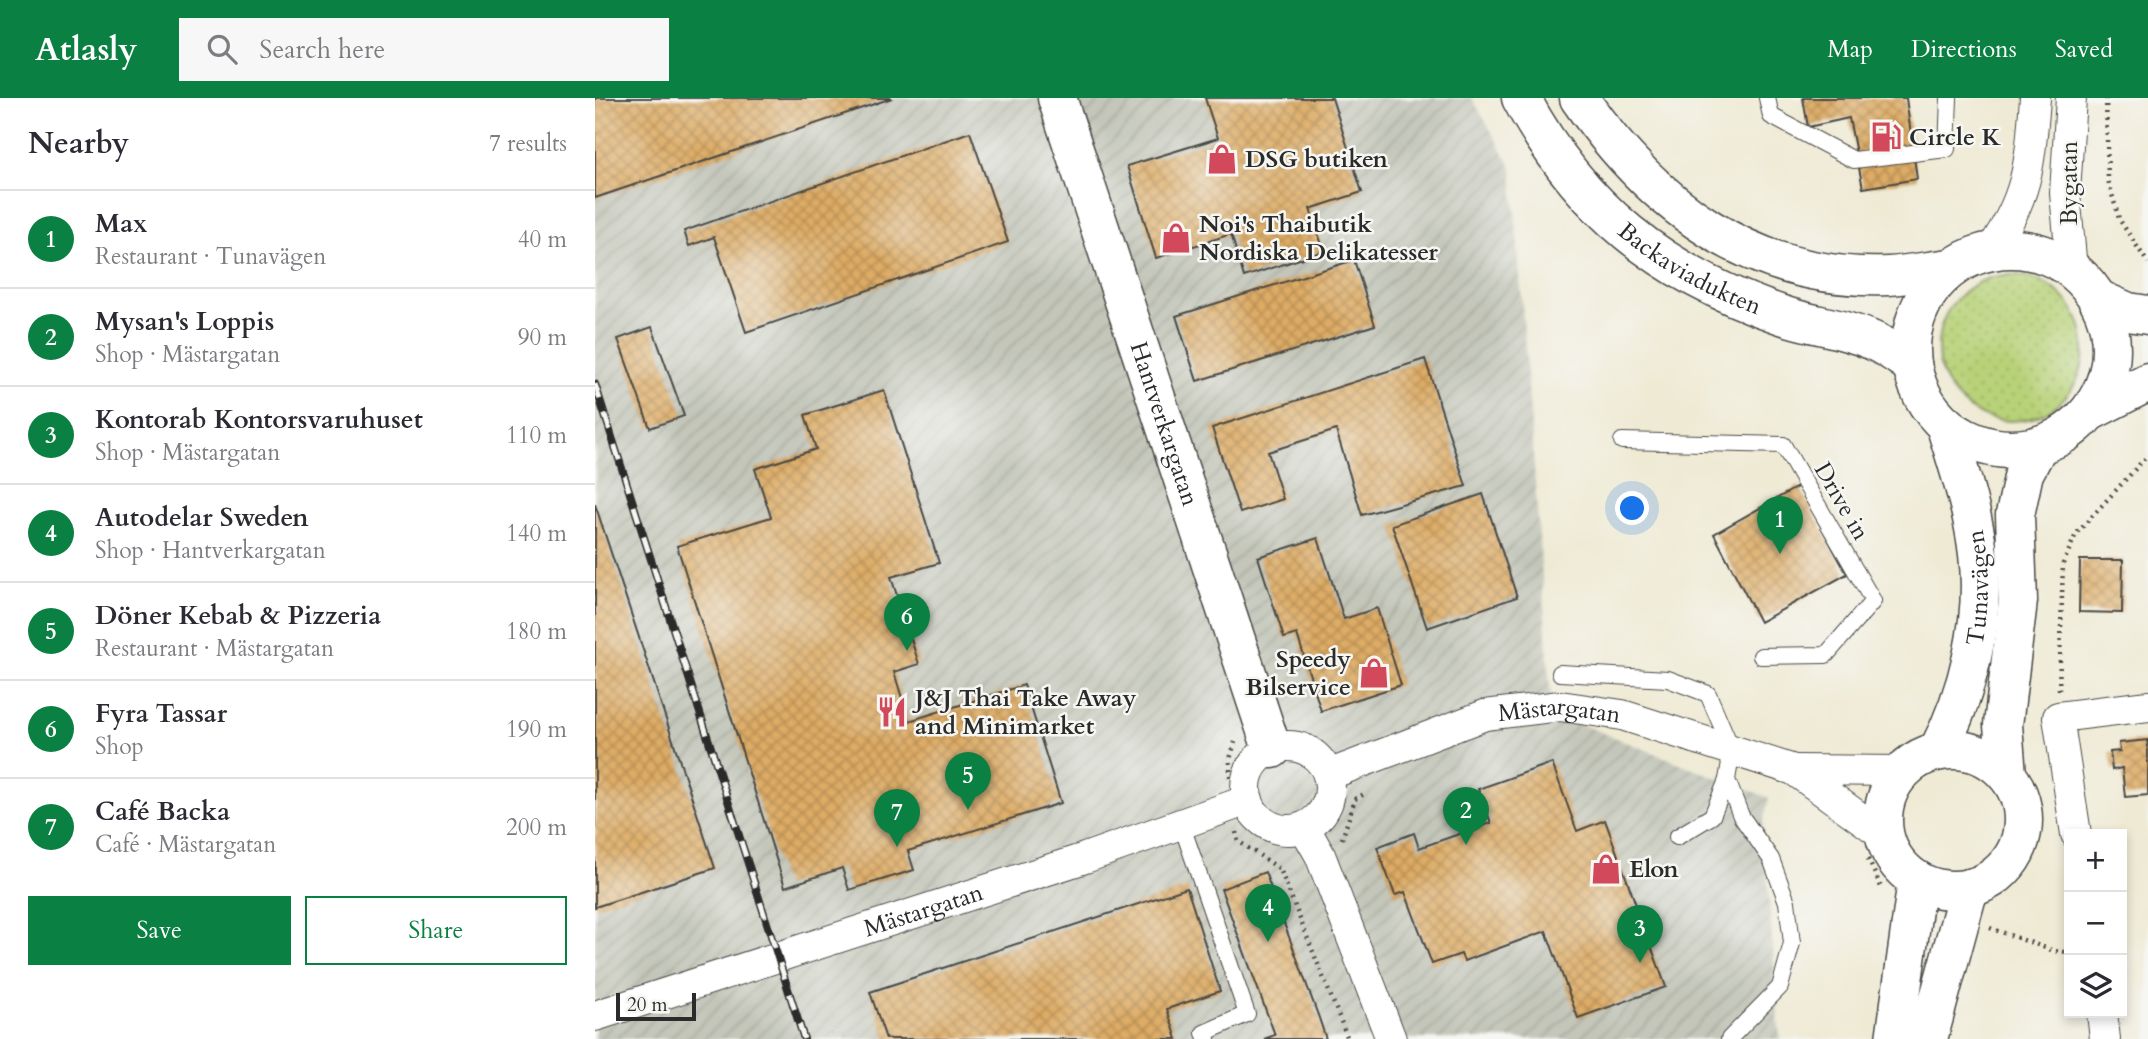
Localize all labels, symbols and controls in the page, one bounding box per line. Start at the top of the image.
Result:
search box [179,18,669,81]
text: Atlasly [35,27,137,72]
icon: search [203,30,241,68]
text: Search here [259,32,385,67]
text: Map [1827,33,1873,66]
text: Directions [1911,33,2017,66]
text: Saved [2055,33,2113,66]
fuel station icon: Circle K [1869,120,1903,154]
place label: Circle K [1909,121,2001,154]
text: Nearby [28,123,129,164]
text: 7 results [489,128,567,159]
street label: Bygatan [2053,140,2086,225]
shop icon: DSG butiken [1205,142,1239,176]
place label: DSG butiken [1245,143,1389,176]
text: Max [95,206,147,241]
place label: Noi's Thaibutik Nordiska Delikatesser [1199,208,1438,269]
street label: Backaviadukten [1611,215,1766,323]
shop icon: Noi's Thaibutik Nordiska Delikatesser [1159,221,1193,255]
text: 1 [45,224,57,255]
text: 40 m [518,224,567,255]
text: Restaurant · Tunavägen [95,241,326,272]
text: Mysan's Loppis [95,304,274,339]
text: 2 [45,322,57,353]
text: 90 m [518,322,567,353]
street label: Hantverkargatan [1122,338,1207,511]
text: Shop · Mästargatan [95,339,280,370]
text: Kontorab Kontorsvaruhuset [95,402,423,437]
text: 3 [45,420,57,451]
text: 110 m [506,420,567,451]
text: Shop · Mästargatan [95,437,280,468]
street label: Drive in [1806,456,1877,547]
your location [1615,491,1649,525]
pin: 1 [1757,496,1803,554]
text: Autodelar Sweden [95,500,309,535]
text: 4 [45,518,57,549]
text: 140 m [506,518,567,549]
street label: Tunavägen [1959,527,1997,648]
text: Shop · Hantverkargatan [95,535,326,566]
pin: 6 [884,593,930,651]
text: Döner Kebab & Pizzeria [95,598,381,633]
text: 5 [45,616,57,647]
text: 180 m [506,616,567,647]
text: Restaurant · Mästargatan [95,633,334,664]
place label: Speedy Bilservice [1245,643,1351,704]
shop icon: Speedy Bilservice [1357,656,1391,690]
place label: J&J Thai Take Away and Minimarket [912,682,1137,743]
street label: Mästargatan [1496,690,1623,732]
restaurant icon: J&J Thai Take Away and Minimarket [875,695,909,729]
text: Fyra Tassar [95,696,227,731]
text: 6 [45,714,57,745]
text: 190 m [506,714,567,745]
text: Shop [95,731,144,762]
pin: 5 [945,752,991,810]
pin: 2 [1443,787,1489,845]
pin: 7 [874,789,920,847]
text: Café Backa [95,794,230,829]
text: 7 [45,812,57,843]
text: 200 m [506,812,567,843]
text: Café · Mästargatan [95,829,276,860]
map controls [2064,829,2127,1018]
button: + [2064,829,2127,892]
shop icon: Elon [1589,852,1623,886]
place label: Elon [1629,853,1679,886]
street label: Mästargatan [860,876,988,945]
pin: 4 [1245,884,1291,942]
button: − [2064,892,2127,955]
button: Save [28,896,291,965]
button: Share [305,896,567,965]
pin: 3 [1617,905,1663,963]
button: layers [2064,955,2127,1018]
scale bar [616,990,697,1022]
text: 20 m [627,992,668,1018]

